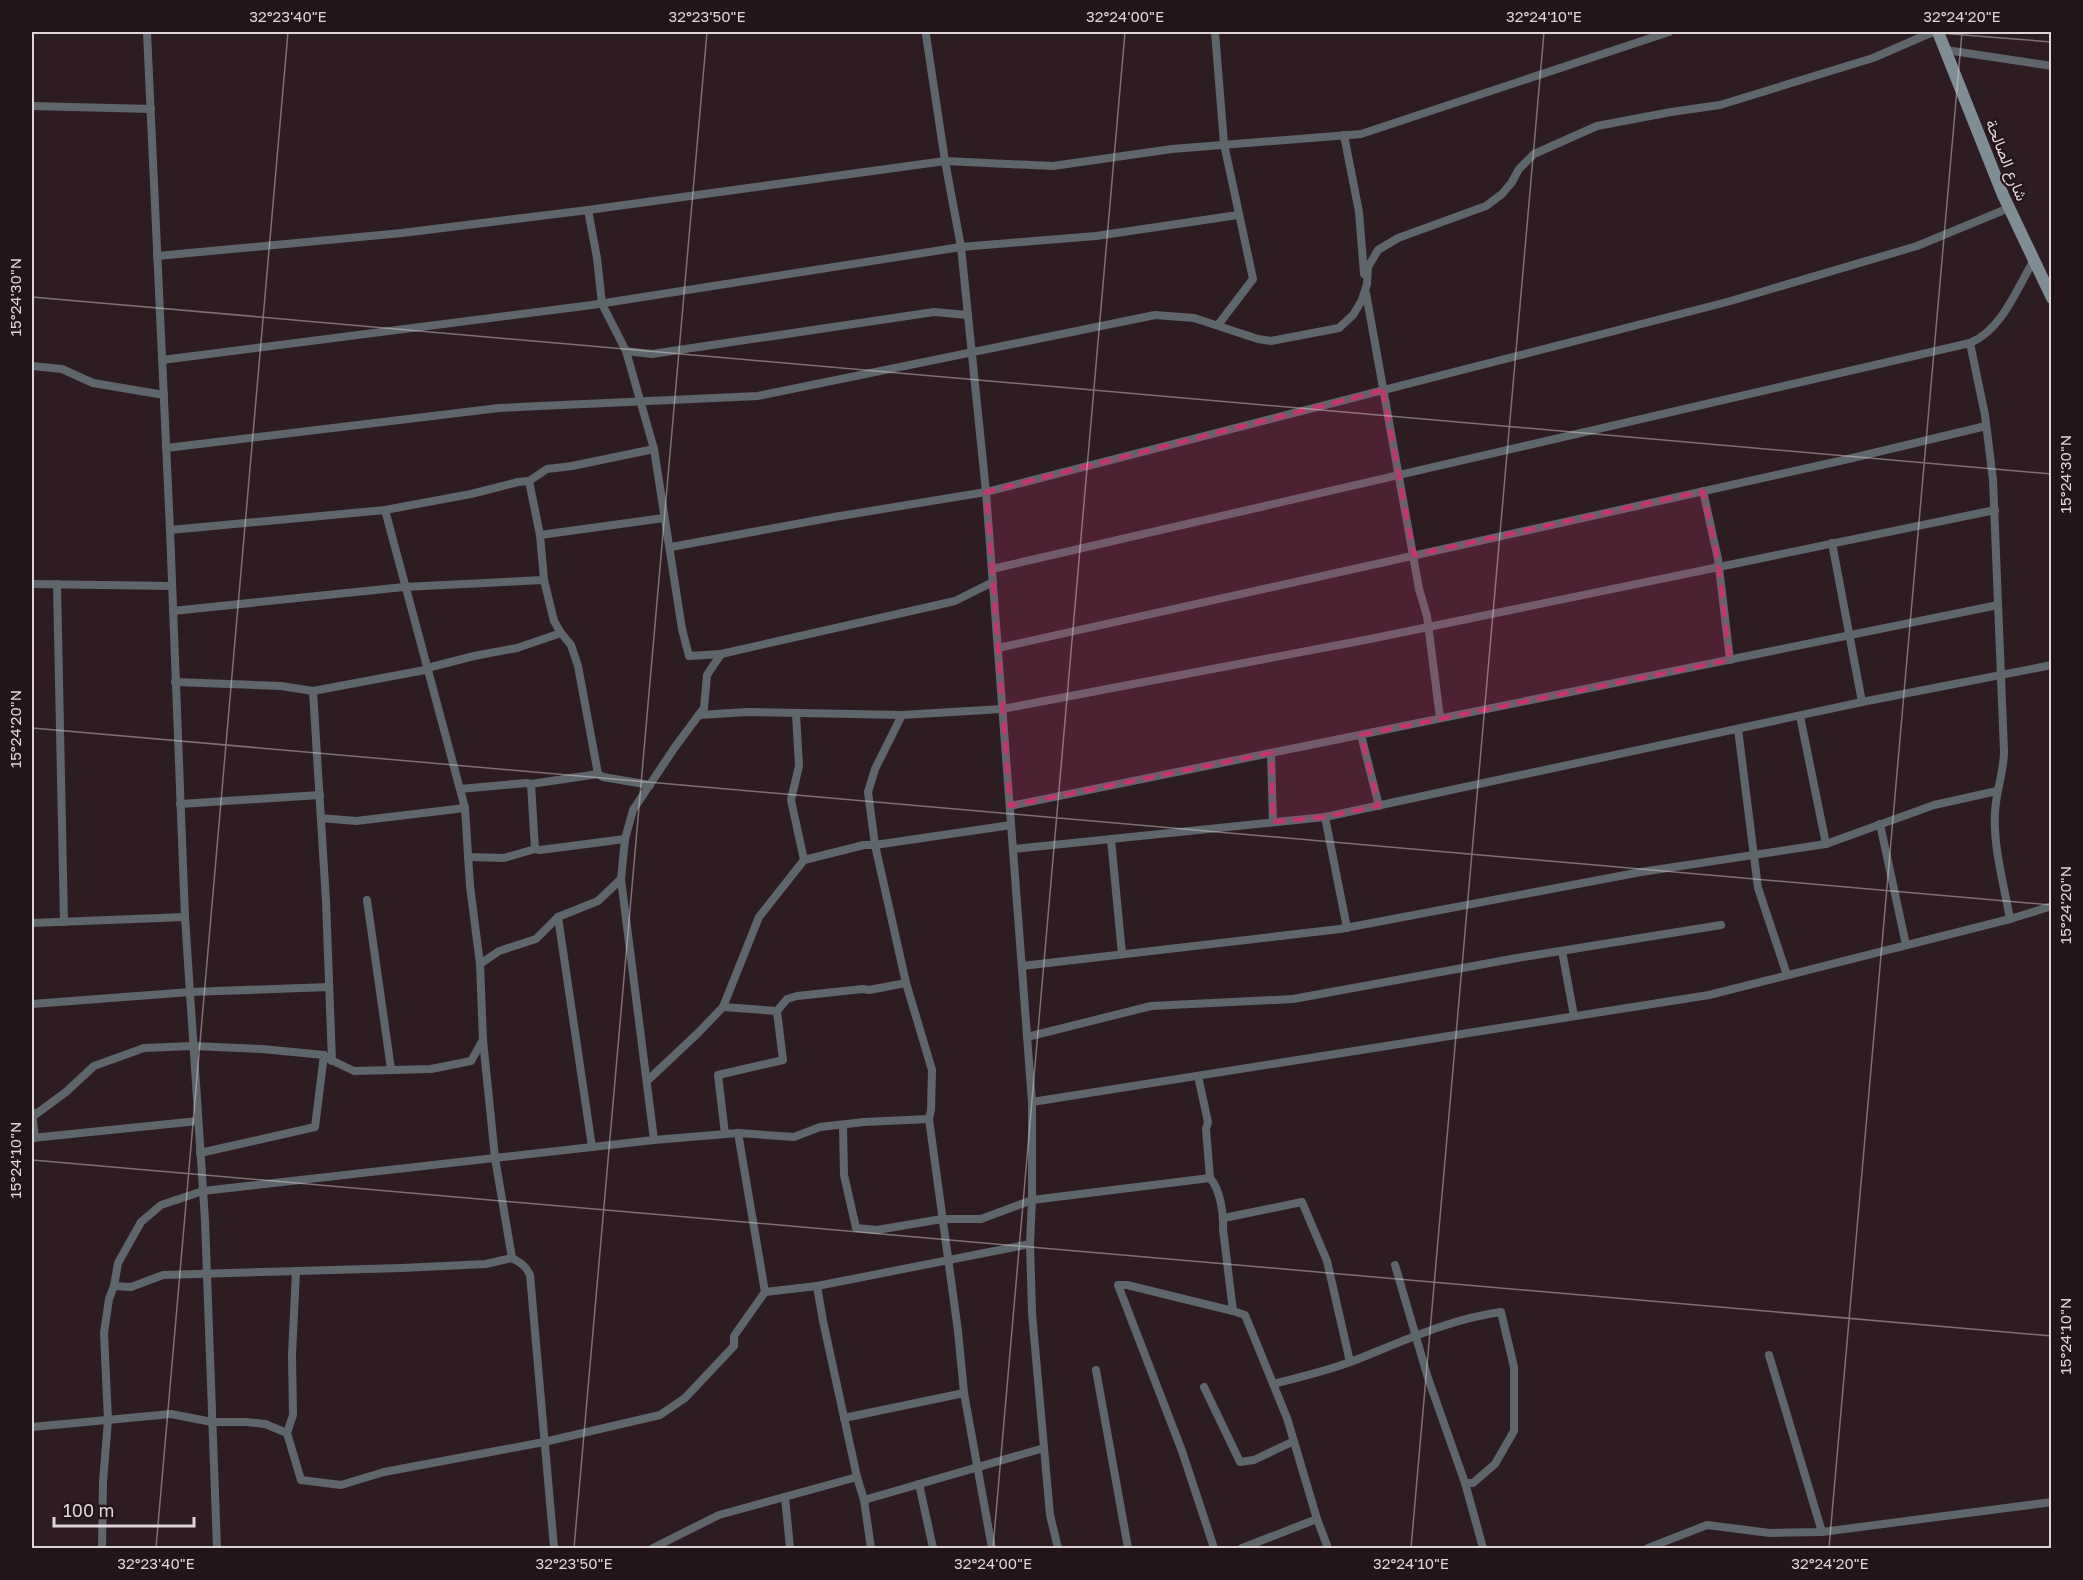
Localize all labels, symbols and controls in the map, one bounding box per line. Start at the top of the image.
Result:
text: 32°23'40"E [249,7,327,25]
text: 32°23'50"E [668,7,746,25]
text: 32°24'00"E [1086,7,1164,25]
text: 32°24'10"E [1506,7,1582,25]
text: 32°24'20"E [1923,7,2001,25]
street label: شارع الصالحة [1980,116,2032,204]
text: 15°24'30"N [6,258,24,336]
text: 15°24'30"N [2056,435,2074,513]
text: 15°24'20"N [6,690,24,768]
text: 15°24'20"N [2056,866,2074,944]
text: 15°24'10"N [6,1122,24,1198]
text: 15°24'10"N [2056,1298,2074,1374]
scale bar [54,1490,194,1528]
text: 100 m [63,1499,114,1521]
text: 32°23'40"E [117,1554,195,1572]
text: 32°23'50"E [535,1554,613,1572]
text: 32°24'00"E [954,1554,1032,1572]
text: 32°24'10"E [1373,1554,1449,1572]
text: 32°24'20"E [1791,1554,1869,1572]

